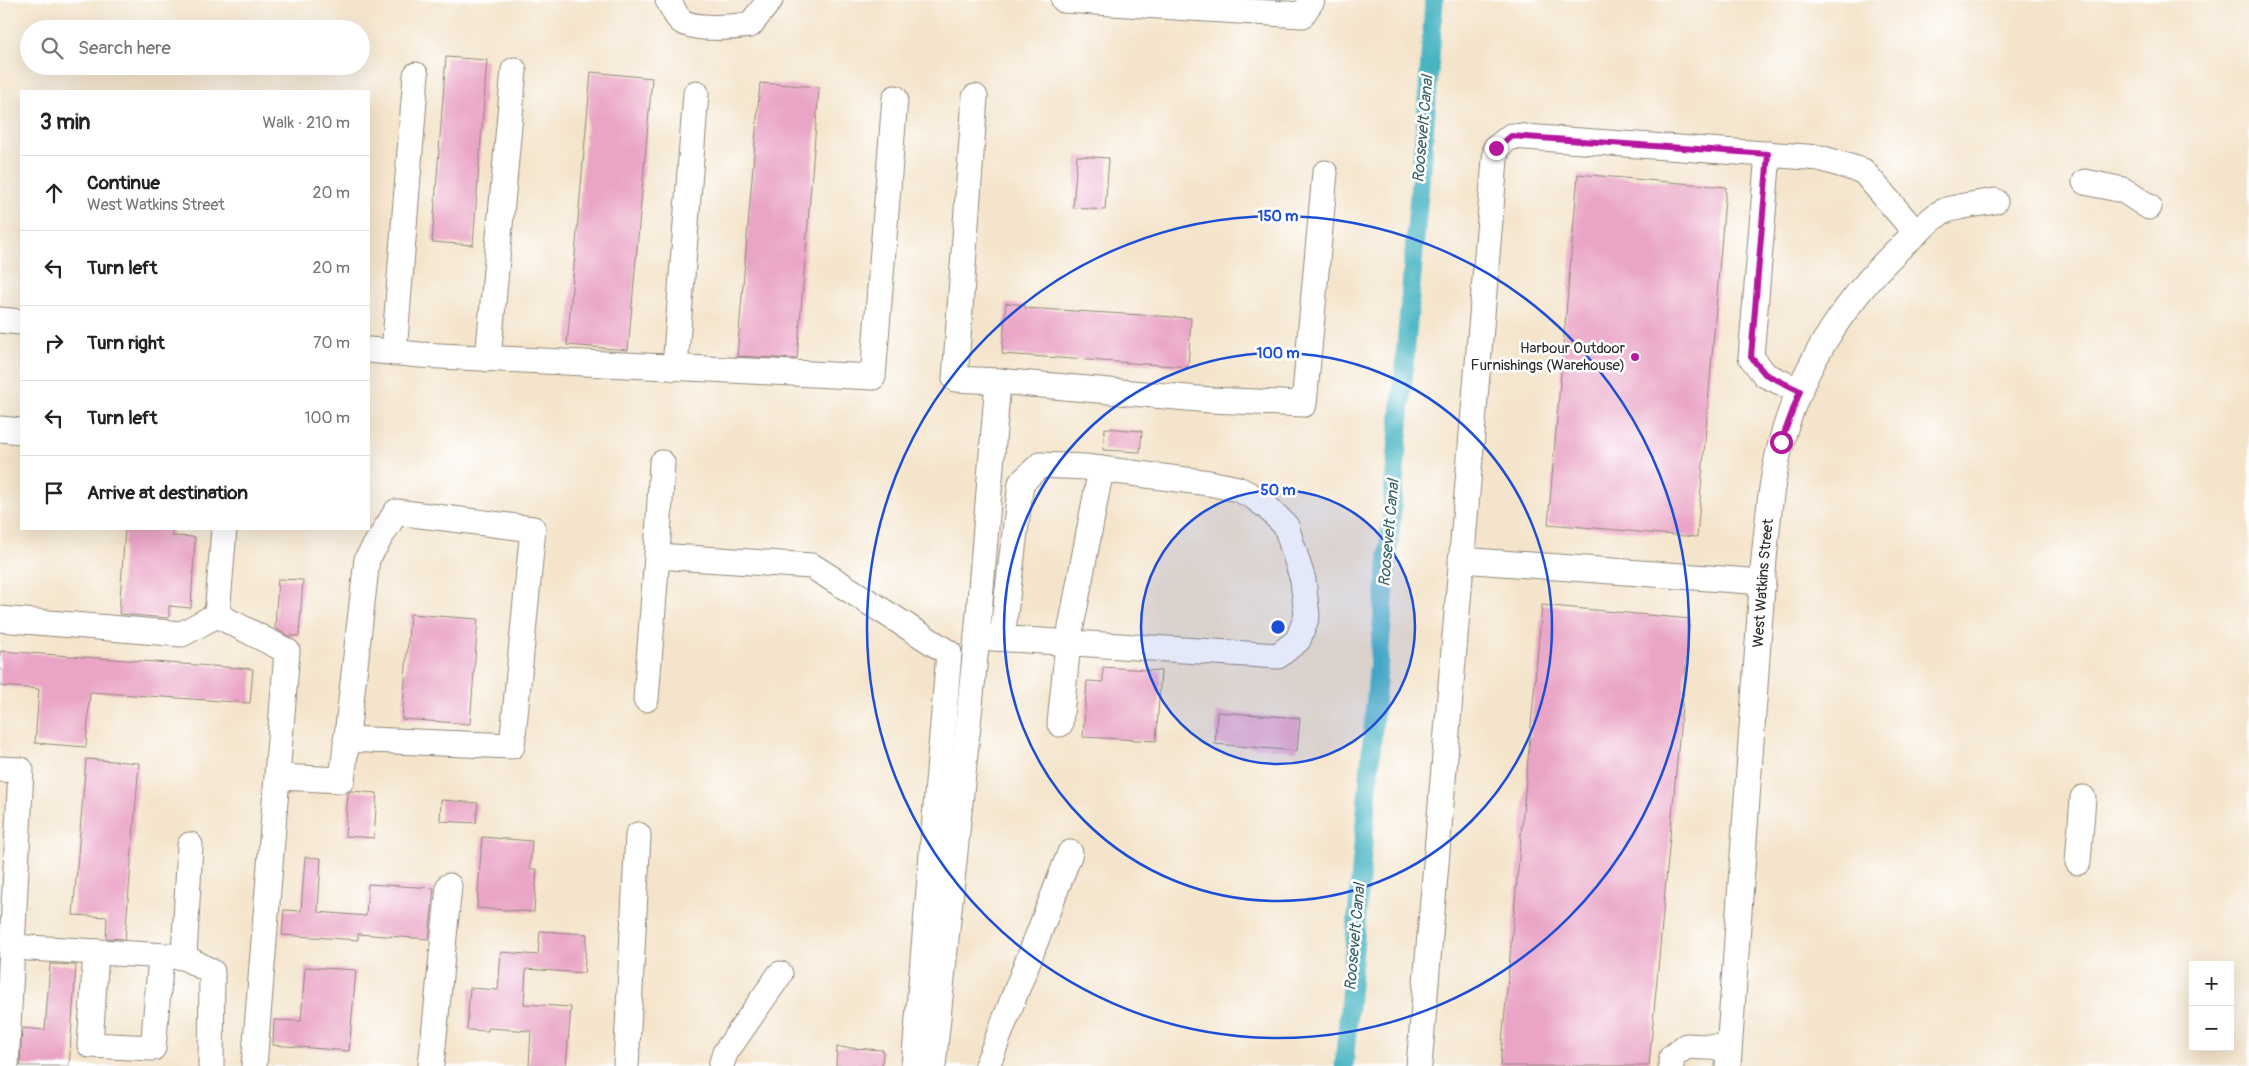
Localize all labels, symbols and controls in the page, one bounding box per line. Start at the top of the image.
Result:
search box [20,20,370,75]
icon: search [38,34,66,62]
text: Search here [78,36,171,60]
water label: Roosevelt Canal [1408,72,1438,183]
text: 3 min [40,109,90,136]
text: Walk · 210 m [262,113,350,133]
route end [1485,137,1508,160]
text: Continue [87,171,160,195]
icon: ahead [40,179,68,207]
text: 20 m [312,183,350,203]
text: West Watkins Street [87,195,225,215]
text: 150 m [1258,207,1298,226]
icon: left [40,254,68,282]
text: Turn left [87,256,157,280]
text: 20 m [312,258,350,278]
icon: right [40,329,68,357]
text: Turn right [87,331,165,355]
text: 70 m [313,333,350,353]
place label: Harbour Outdoor Furnishings (Warehouse) [1470,339,1626,375]
text: 100 m [1257,344,1299,363]
marker: Harbour Outdoor Furnishings (Warehouse) [1629,351,1641,363]
icon: left [40,404,68,432]
text: Turn left [87,406,157,430]
text: 100 m [304,408,350,428]
route start [1770,431,1793,454]
water label: Roosevelt Canal [1374,476,1404,587]
icon: arrive [40,479,68,507]
text: Arrive at destination [87,481,248,505]
text: 50 m [1261,481,1295,500]
street label: West Watkins Street [1748,517,1778,648]
centre of rings [1269,618,1287,636]
water label: Roosevelt Canal [1340,880,1370,991]
map controls [2189,961,2234,1051]
button: + [2189,961,2234,1006]
button: − [2189,1006,2234,1051]

